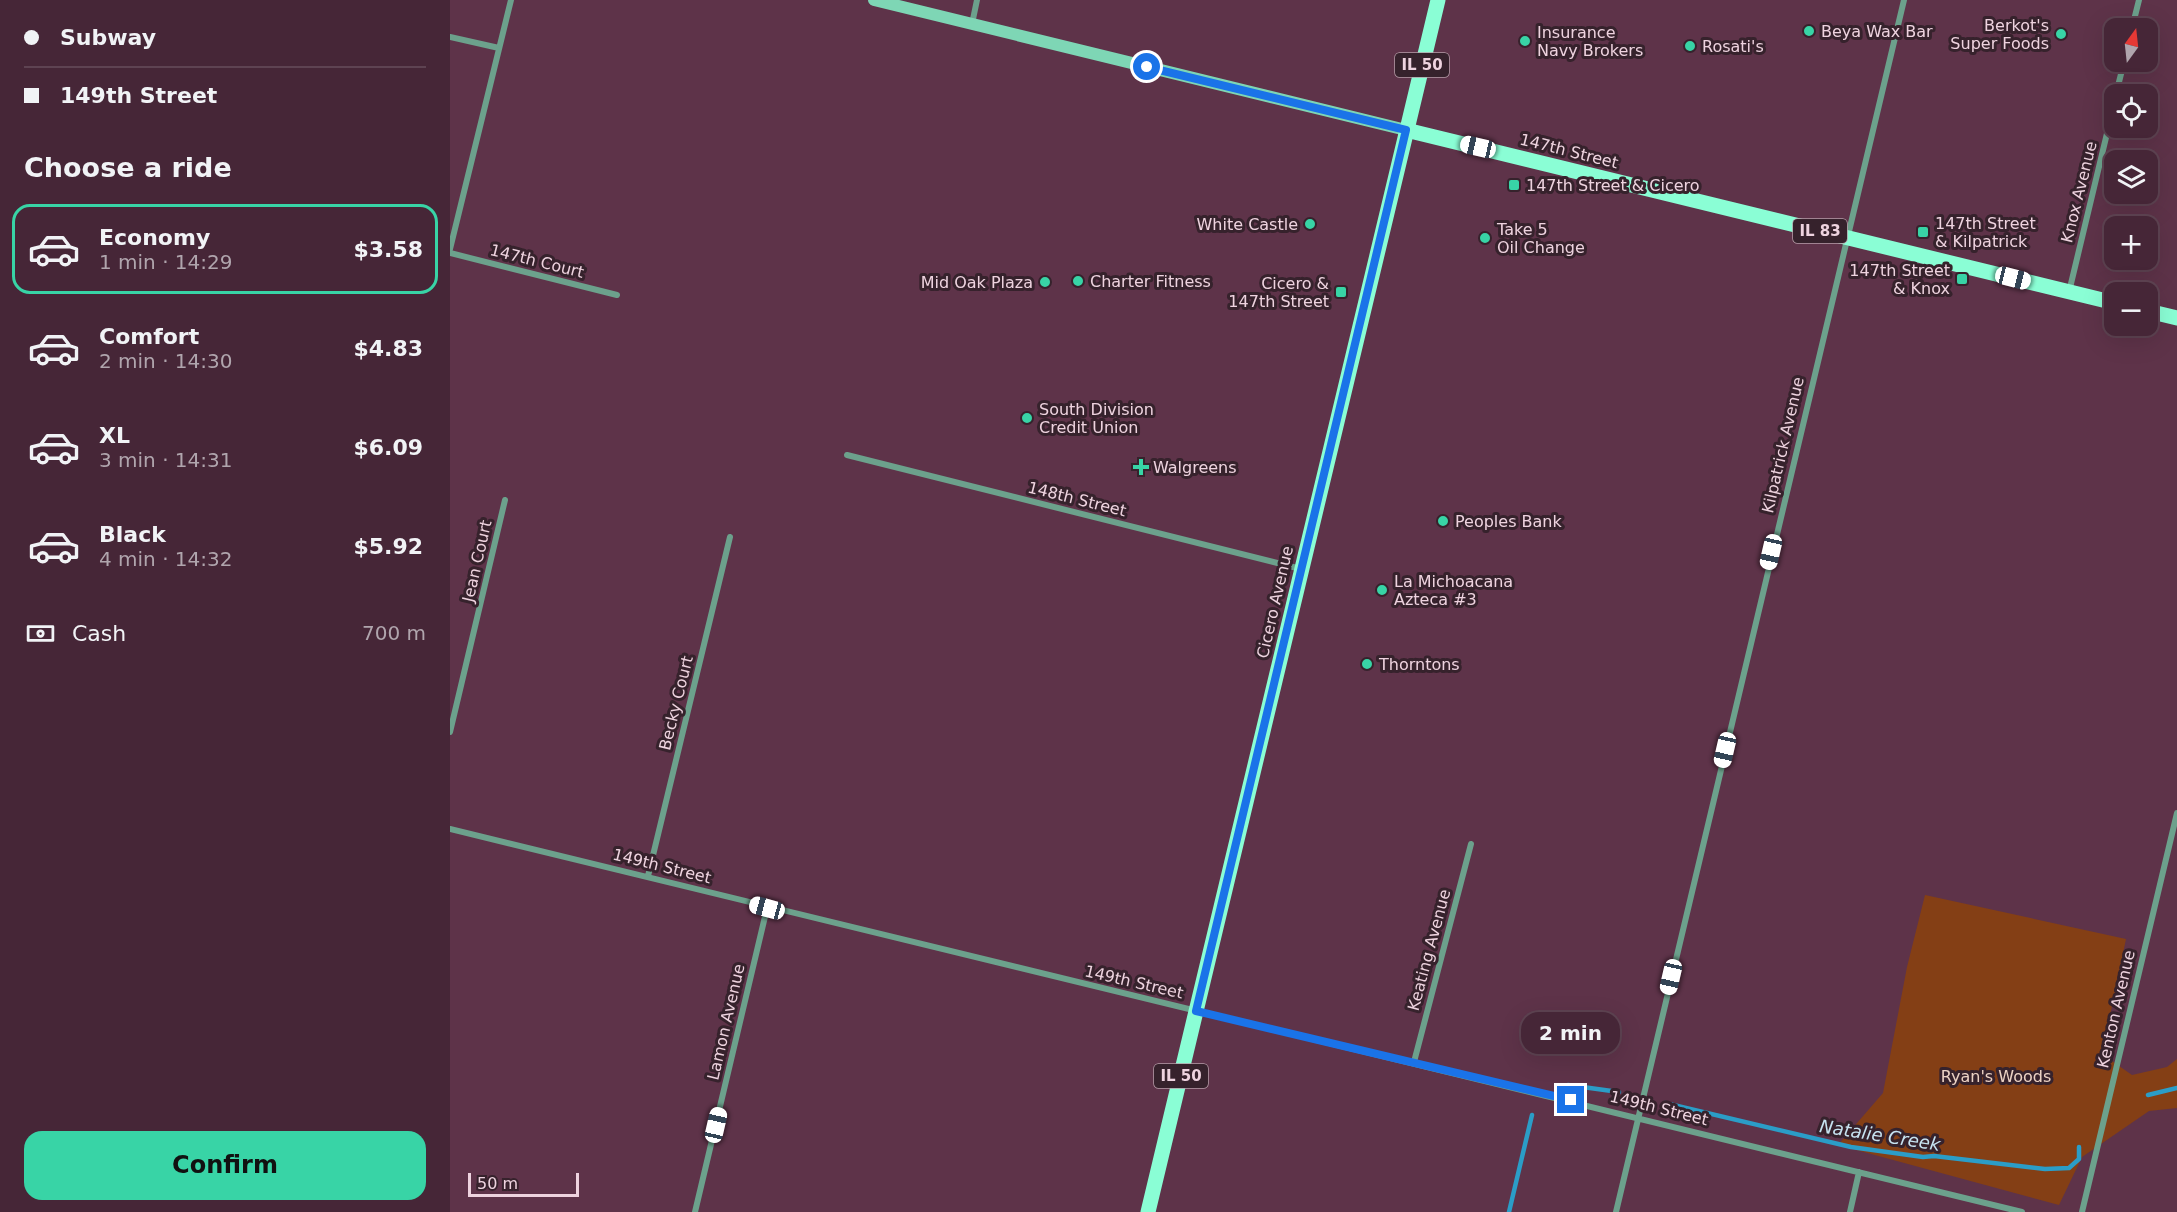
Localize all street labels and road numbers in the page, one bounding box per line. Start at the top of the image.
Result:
road number: IL 50 [1395,53,1449,77]
street label: 147th Street [1518,130,1620,172]
street label: Knox Avenue [2057,139,2101,245]
road number: IL 83 [1793,219,1847,243]
street label: 147th Court [488,240,586,282]
street label: Kilpatrick Avenue [1758,375,1808,515]
street label: 148th Street [1026,478,1128,520]
street label: Jean Court [458,518,496,605]
street label: Cicero Avenue [1253,544,1297,660]
street label: Becky Court [655,654,697,752]
street label: 149th Street [611,845,713,887]
street label: Keating Avenue [1404,887,1454,1013]
street label: Kenton Avenue [2093,948,2139,1070]
street label: 149th Street [1083,961,1185,1003]
street label: Lamon Avenue [703,962,749,1082]
road number: IL 50 [1154,1064,1208,1088]
street label: 149th Street [1608,1087,1710,1129]

